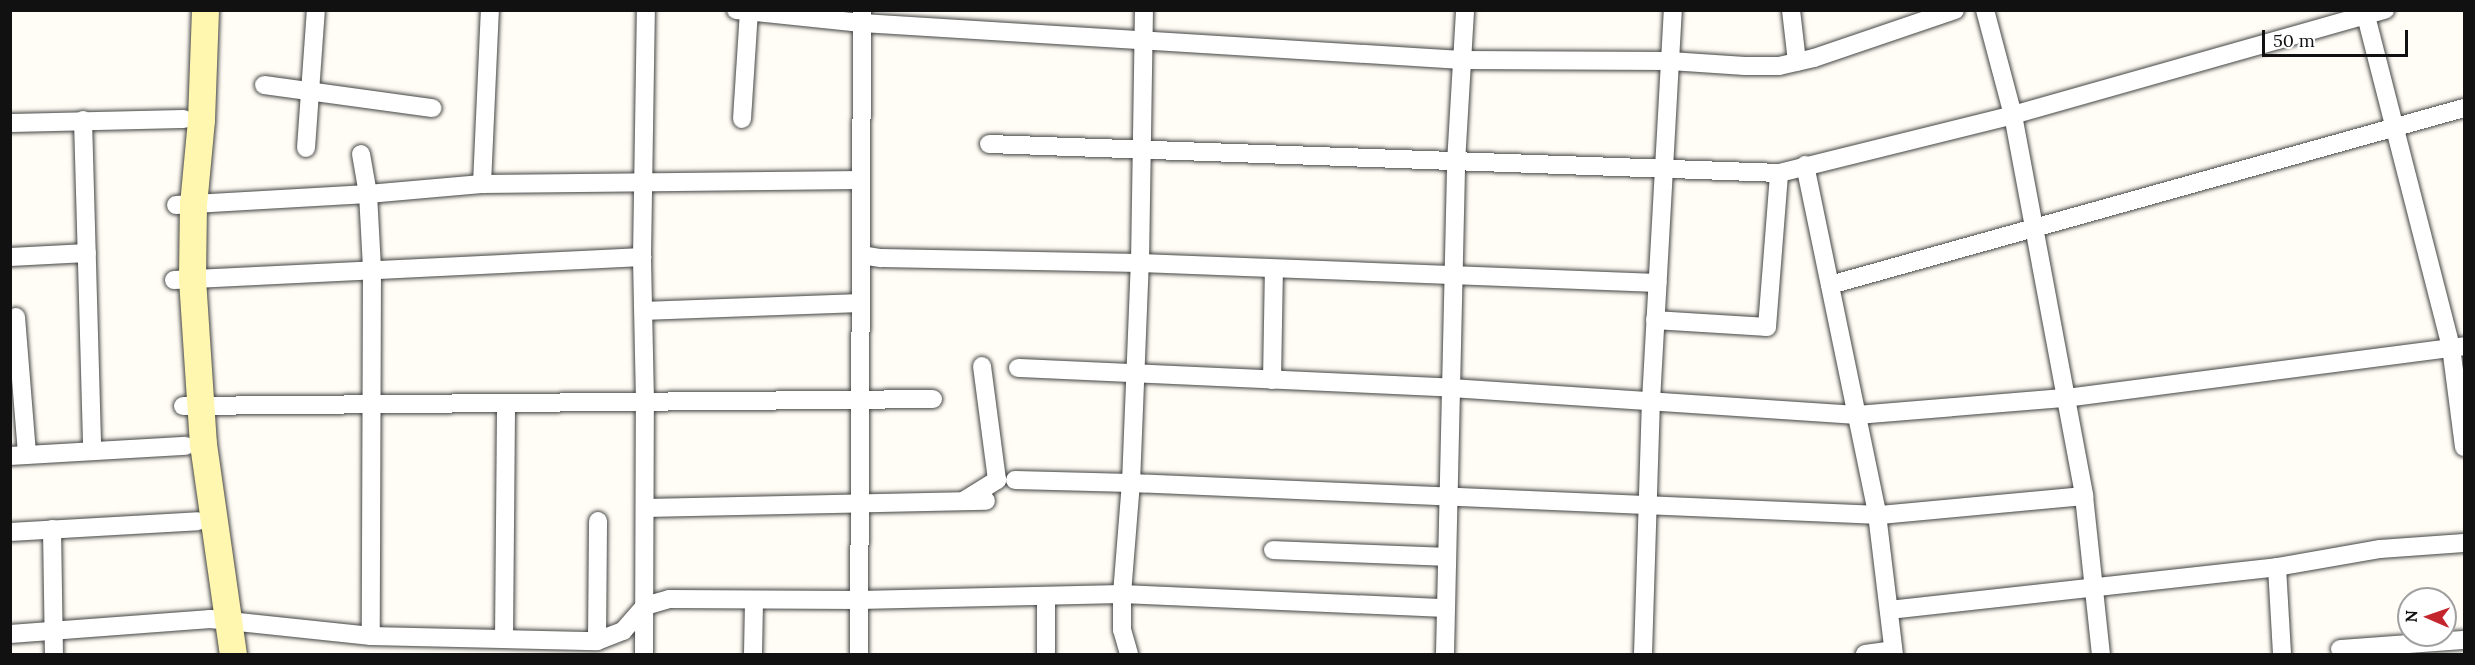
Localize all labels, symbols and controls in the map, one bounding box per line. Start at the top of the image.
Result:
scale bar [2265,18,2410,56]
text: 50 m [2273,29,2315,52]
north arrow [2397,587,2457,647]
text: N [2401,610,2421,623]

